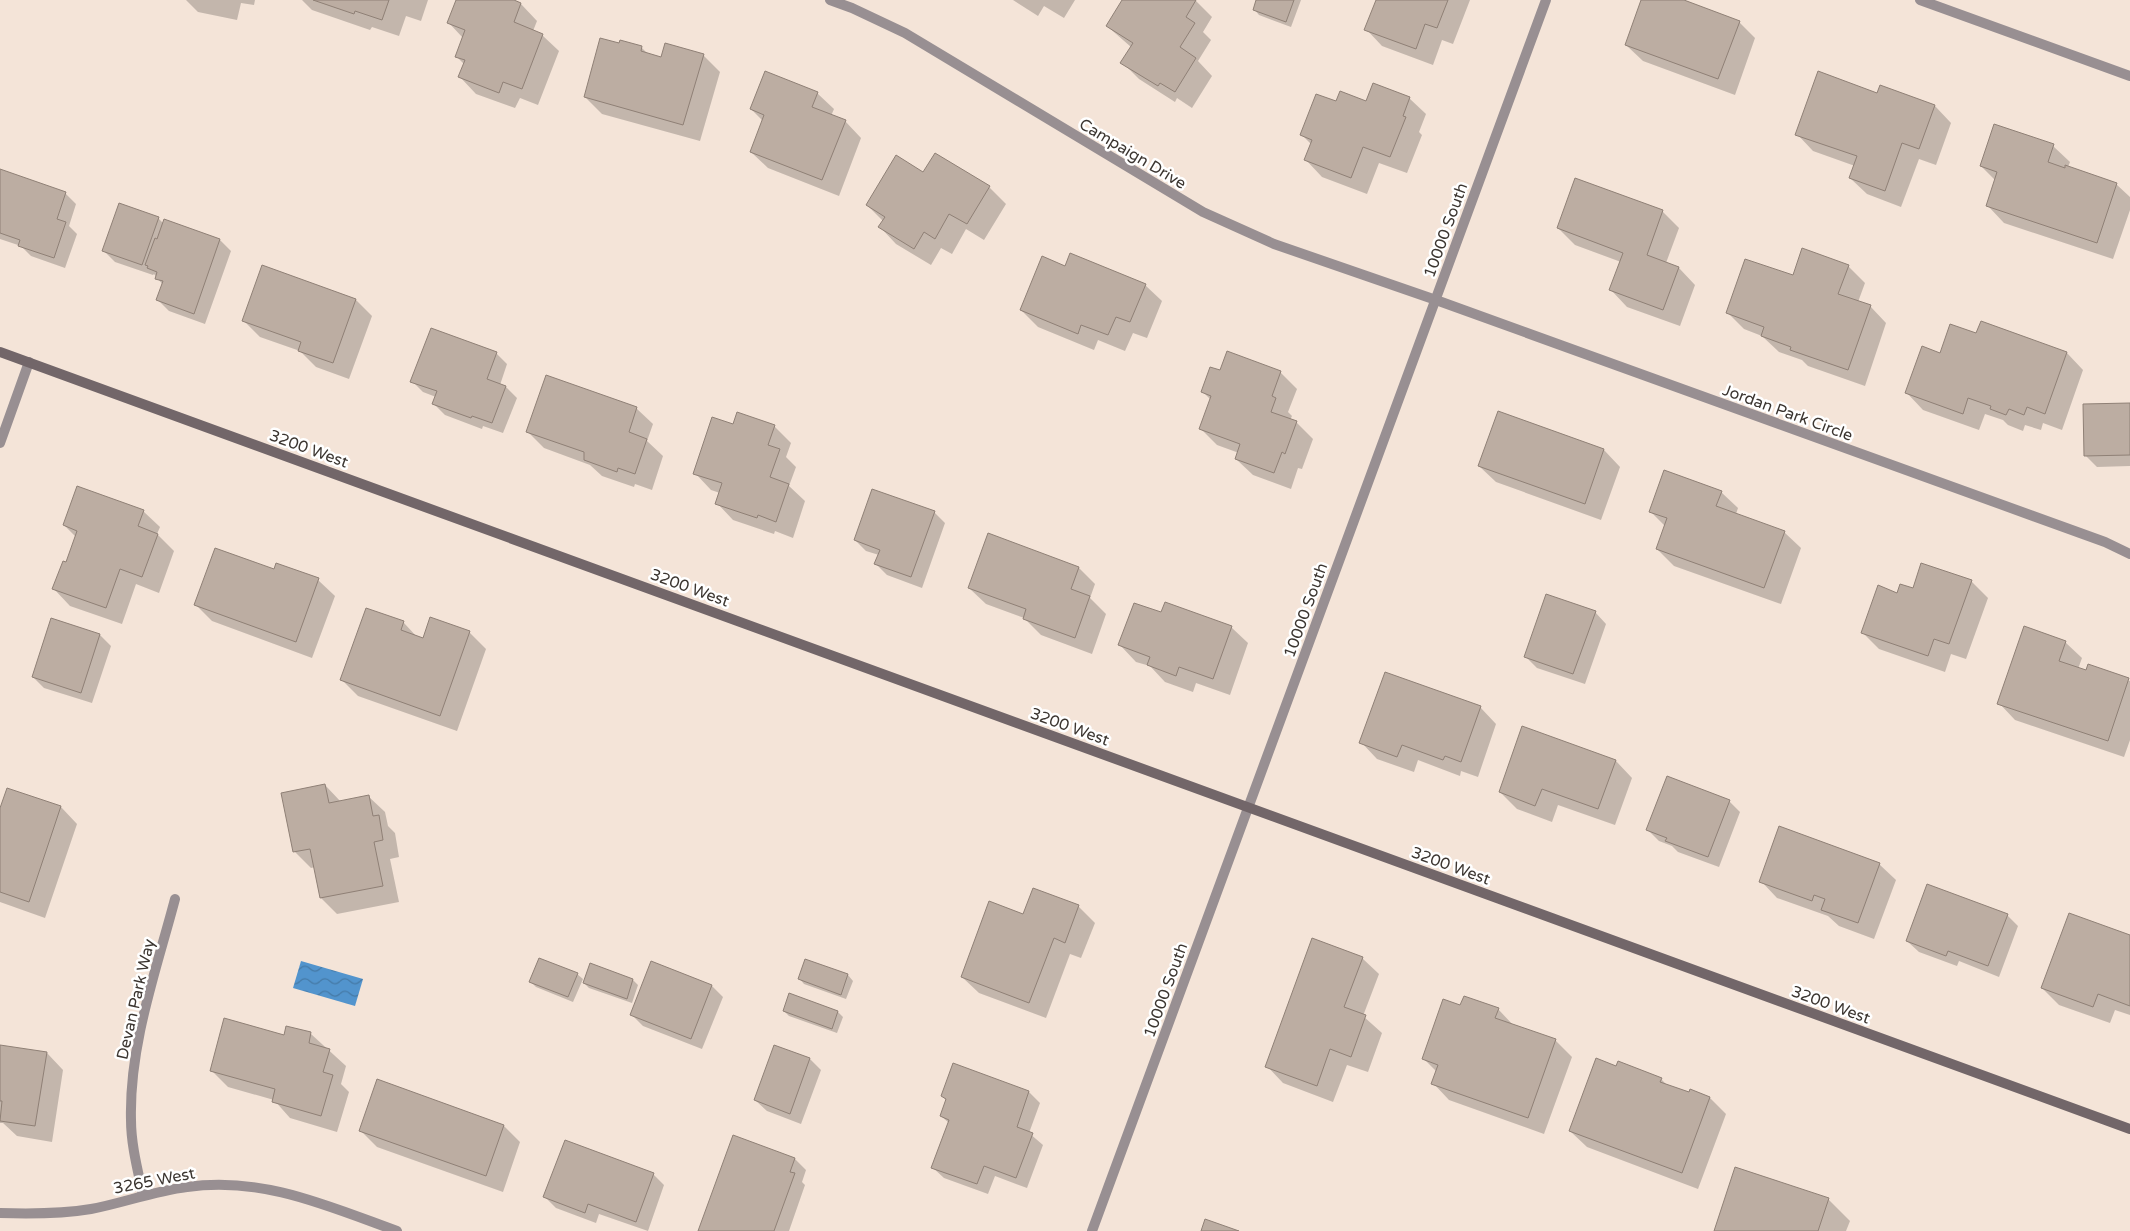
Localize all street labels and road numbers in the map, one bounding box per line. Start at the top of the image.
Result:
street label: Campaign Drive [1075,114,1190,194]
street label: 10000 South [1420,180,1472,281]
street label: Jordan Park Circle [1720,380,1855,446]
street label: 3200 West [266,425,351,472]
street label: 10000 South [1280,560,1332,661]
street label: 3200 West [647,564,732,611]
street label: 3200 West [1027,703,1112,750]
street label: 3200 West [1408,842,1493,889]
street label: Devan Park Way [112,937,160,1062]
street label: 10000 South [1140,940,1192,1041]
street label: 3200 West [1788,981,1873,1028]
street label: 3265 West [112,1163,197,1199]

